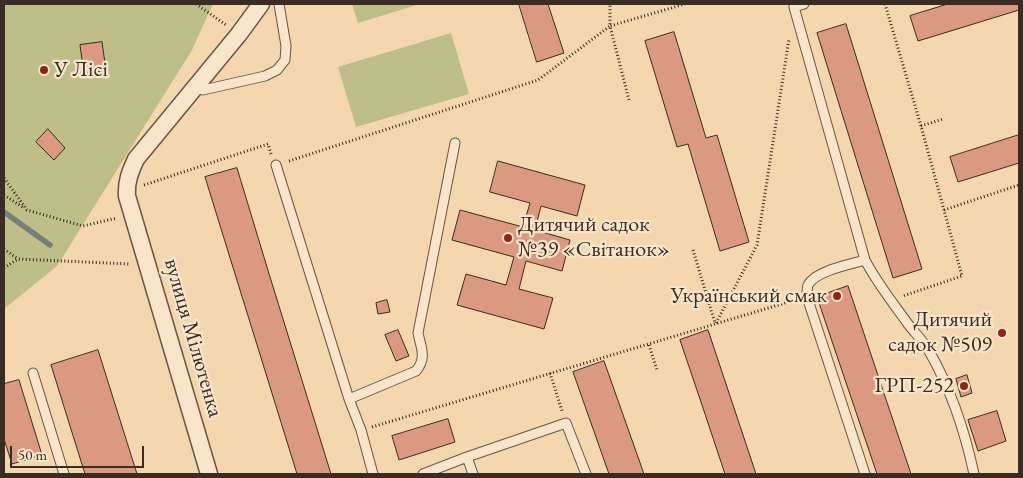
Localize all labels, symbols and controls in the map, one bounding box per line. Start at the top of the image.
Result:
place label: У Лісі [54,57,108,83]
marker: У Лісі [38,64,50,76]
place label: Дитячий садок №39 «Світанок» [518,212,670,264]
marker: Дитячий садок №39 «Світанок» [502,232,514,244]
street label: вулиця Мілютенка [158,255,228,421]
place label: Український смак [671,283,827,309]
marker: Український смак [831,290,843,302]
place label: Дитячий садок №509 [888,307,992,358]
marker: Дитячий садок №509 [996,327,1008,339]
place label: ГРП-252 [875,373,954,399]
marker: ГРП-252 [958,380,970,392]
scale bar [12,436,146,468]
text: 50 m [18,445,47,464]

